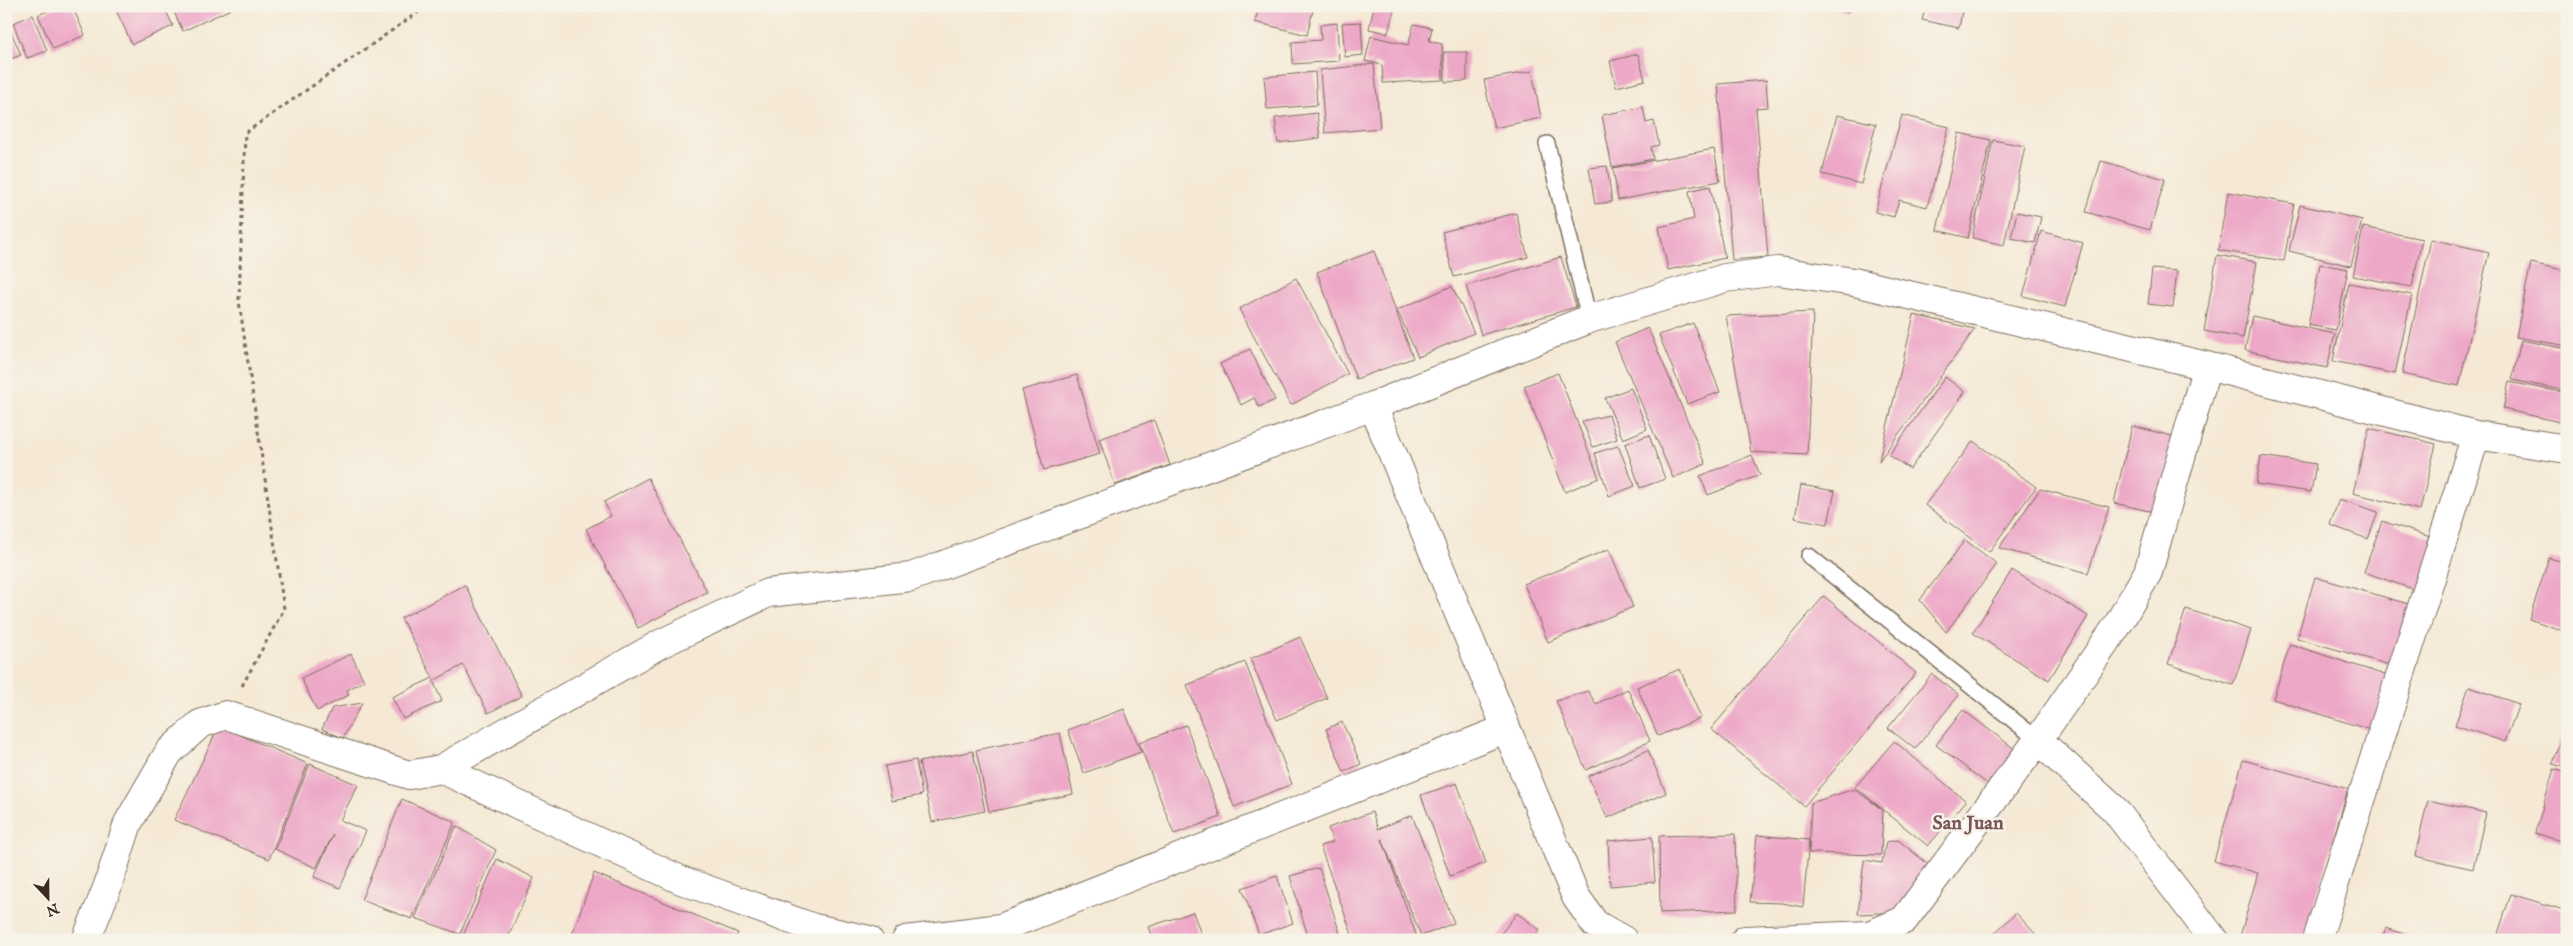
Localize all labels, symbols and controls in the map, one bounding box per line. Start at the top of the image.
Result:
district label: San Juan [1932,811,2004,836]
north arrow [22,874,72,924]
text: N [44,898,62,920]

